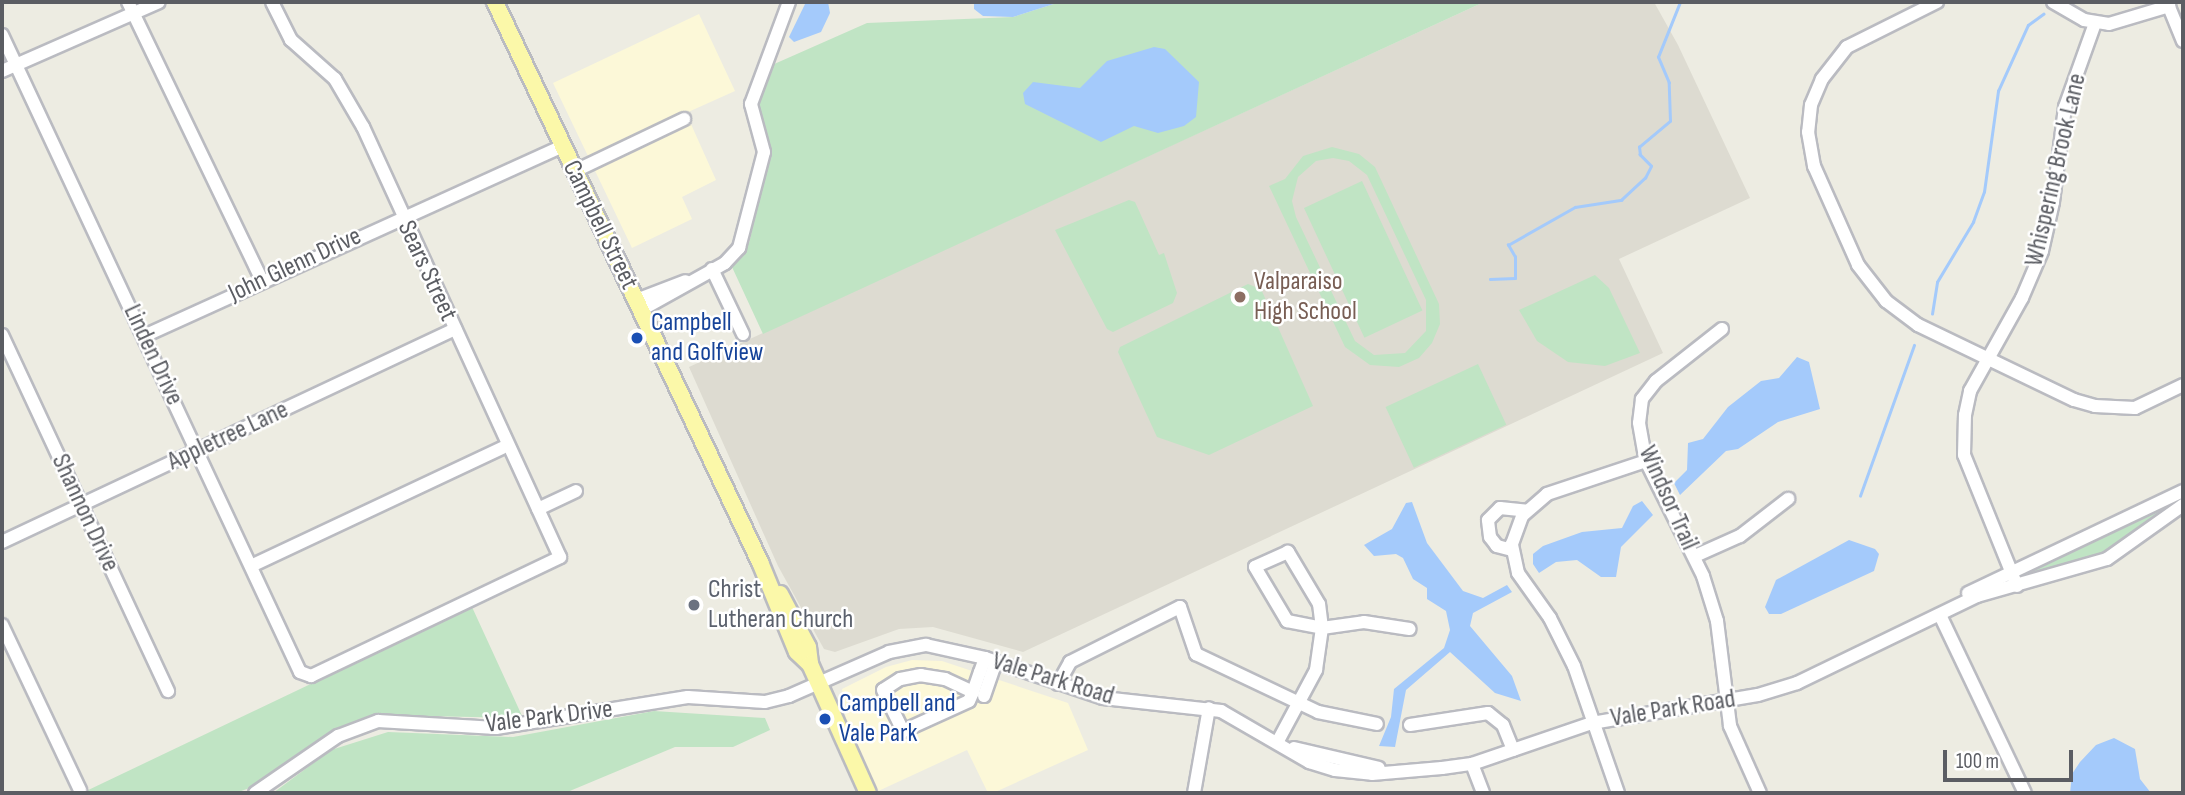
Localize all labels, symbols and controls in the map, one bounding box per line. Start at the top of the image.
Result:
street label: Whispering Brook Lane [2019,71,2093,269]
street label: Campbell Street [555,155,645,295]
street label: Sears Street [390,216,464,326]
street label: John Glenn Drive [224,221,366,309]
place label: Valparaiso High School [1254,266,1357,328]
marker: Valparaiso High School [1232,289,1248,305]
street label: Linden Drive [116,300,190,410]
place label: Campbell and Golfview [651,307,763,368]
marker: Campbell and Golfview [629,330,645,346]
street label: Appletree Lane [163,394,293,478]
street label: Windsor Trail [1631,441,1705,555]
street label: Shannon Drive [44,449,126,577]
place label: Christ Lutheran Church [708,574,853,636]
marker: Christ Lutheran Church [686,597,702,613]
street label: Vale Park Road [988,646,1118,712]
street label: Vale Park Road [1608,684,1738,734]
place label: Campbell and Vale Park [839,688,956,750]
street label: Vale Park Drive [484,694,614,740]
marker: Campbell and Vale Park [817,711,833,727]
scale bar [1947,736,2076,780]
text: 100 m [1956,749,1999,774]

